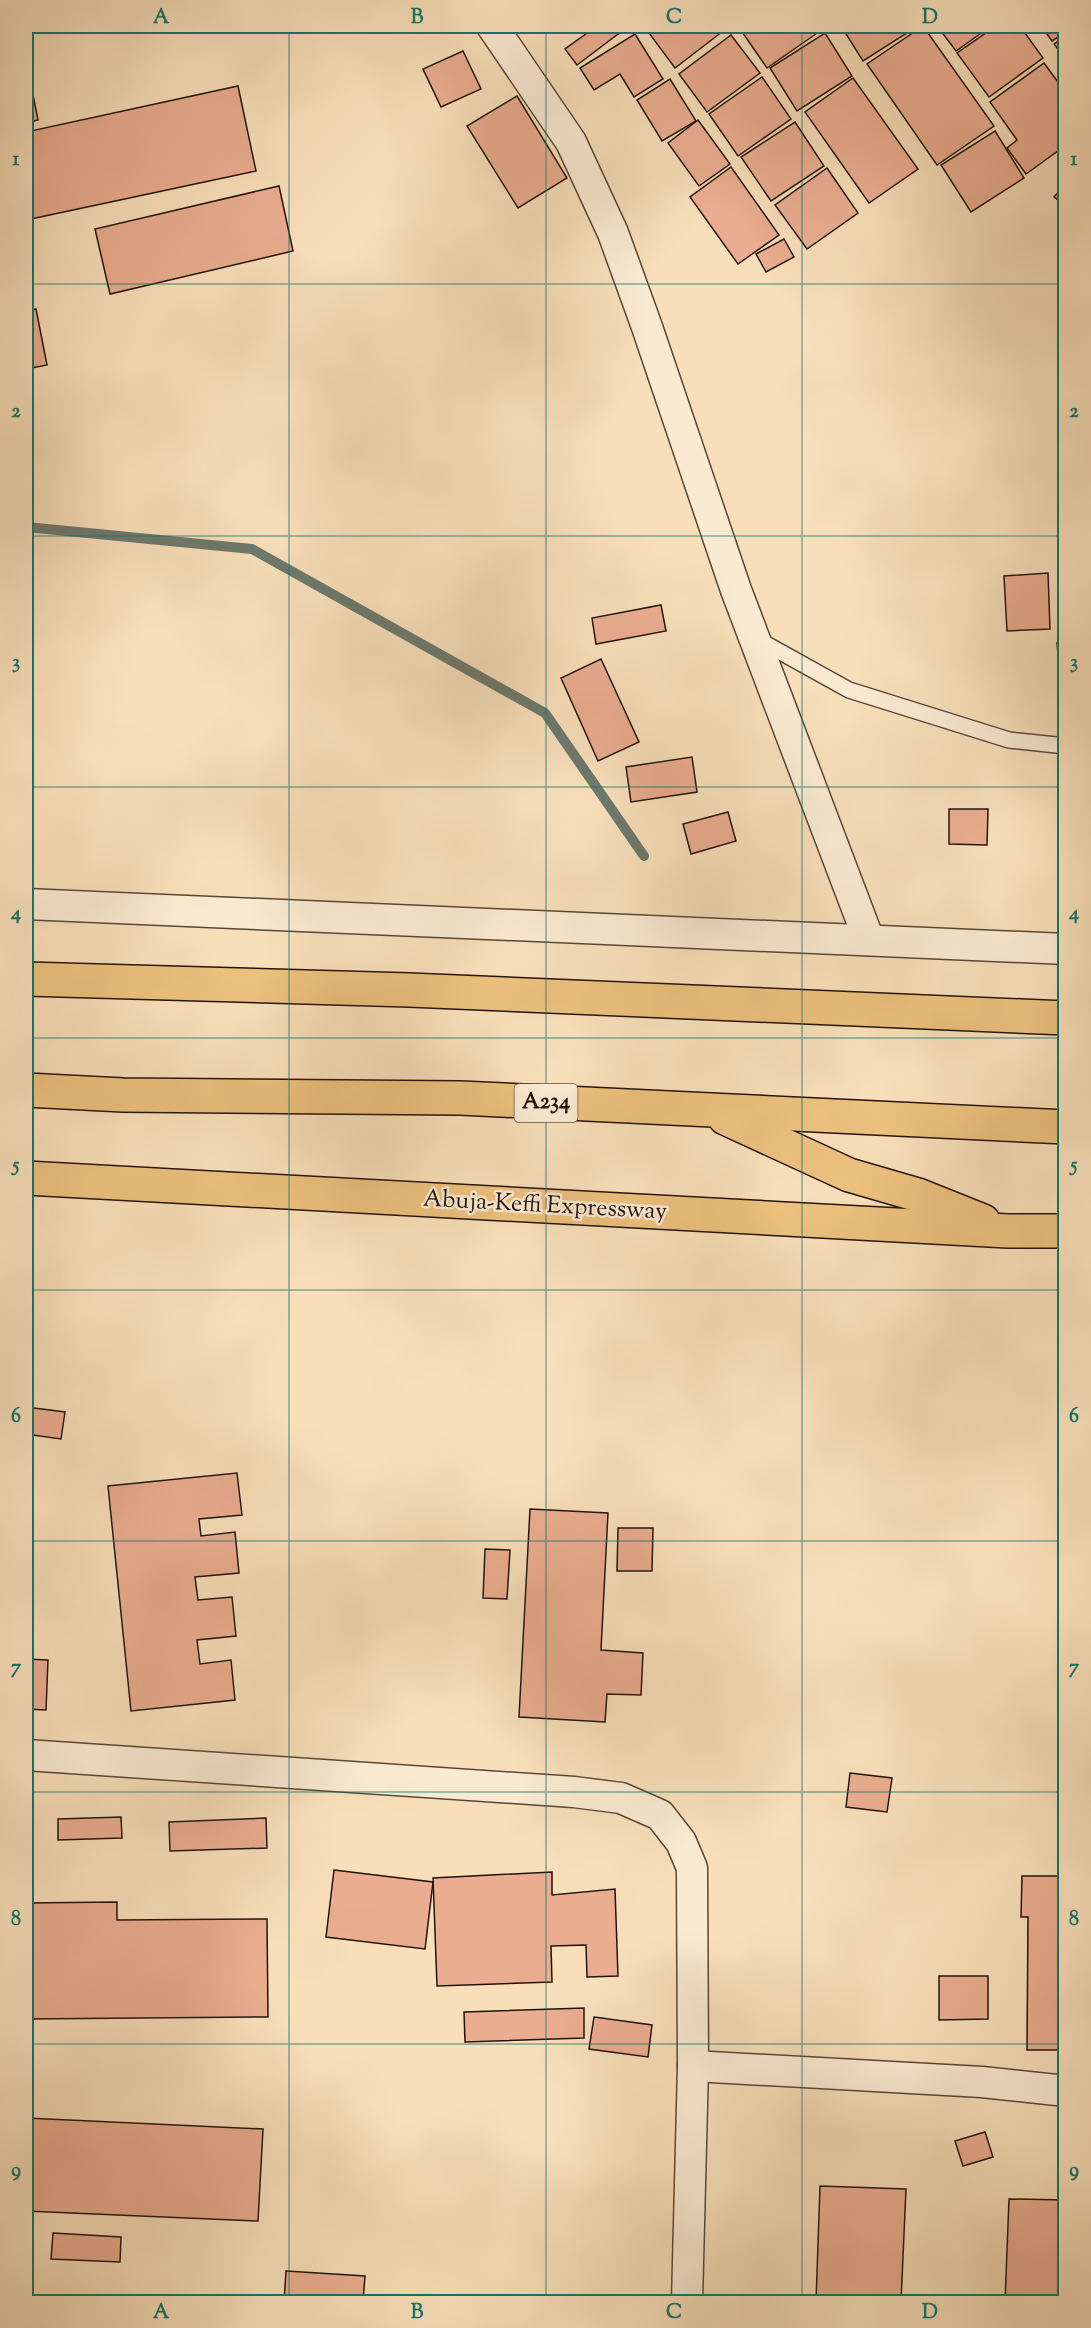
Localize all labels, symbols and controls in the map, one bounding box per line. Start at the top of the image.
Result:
text: A [153,4,170,33]
text: B [411,4,424,33]
text: C [666,4,682,33]
text: D [922,4,938,33]
text: 1 [13,146,20,175]
text: 1 [1071,146,1078,175]
text: 2 [11,398,21,427]
text: 2 [1069,398,1079,427]
text: 3 [12,649,20,678]
text: 3 [1070,649,1078,678]
text: 4 [10,900,21,929]
text: 4 [1068,900,1079,929]
road number: A234 [514,1084,578,1122]
text: 5 [11,1152,20,1181]
text: 5 [1069,1152,1078,1181]
street label: Abuja-Keffi Expressway [422,1183,668,1229]
text: 6 [11,1403,21,1432]
text: 6 [1069,1403,1079,1432]
text: 7 [11,1654,22,1683]
text: 7 [1069,1654,1080,1683]
text: 8 [11,1906,21,1935]
text: 8 [1069,1906,1079,1935]
text: 9 [11,2157,21,2186]
text: 9 [1069,2157,1079,2186]
text: A [153,2299,170,2328]
text: B [411,2299,424,2328]
text: C [666,2299,682,2328]
text: D [922,2299,938,2328]

